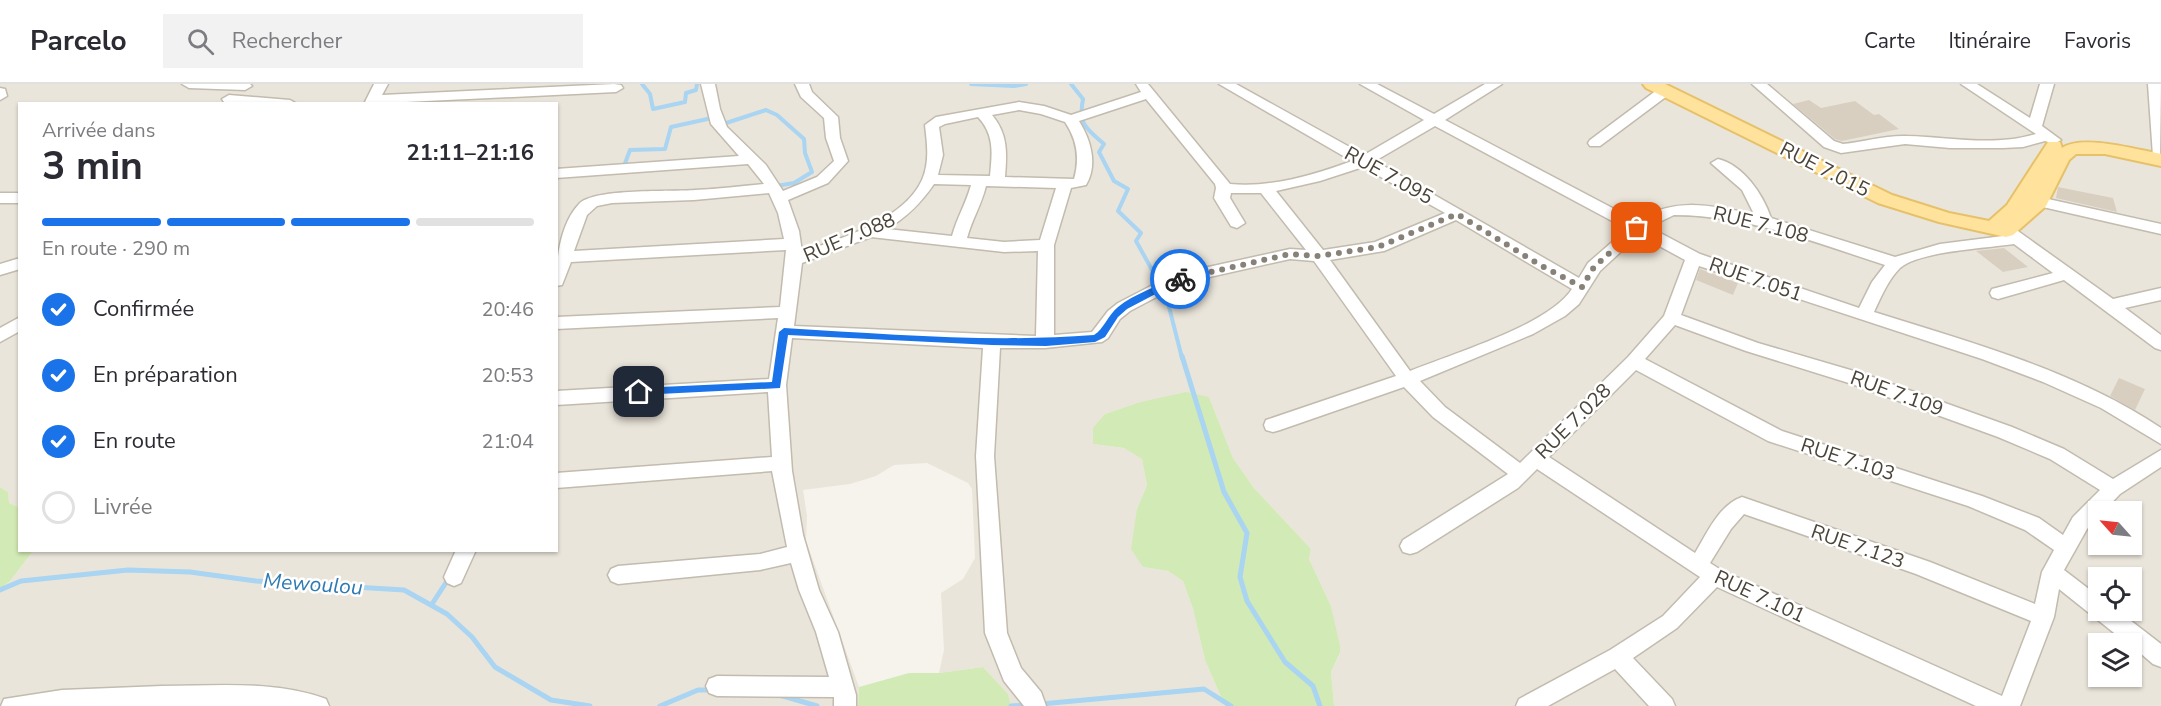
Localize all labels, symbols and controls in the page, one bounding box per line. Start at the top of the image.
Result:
search box [163,14,583,68]
text: Parcelo [30,22,127,60]
icon: search [184,25,217,58]
text: Rechercher [232,26,342,56]
text: Carte [1864,27,1915,55]
text: Itinéraire [1948,27,2031,55]
text: Favoris [2064,27,2131,55]
text: Arrivée dans [42,117,155,144]
street label: RUE 7.015 [1775,135,1874,204]
text: 21:11–21:16 [406,138,534,168]
text: 3 min [42,140,143,193]
street label: RUE 7.095 [1340,140,1438,211]
street label: RUE 7.108 [1710,200,1811,249]
pin [1611,202,1662,253]
street label: RUE 7.088 [799,206,899,269]
icon: bag [1620,211,1653,244]
text: En route · 290 m [42,235,190,262]
courier [1150,249,1210,309]
street label: RUE 7.051 [1705,251,1806,308]
icon: bike [1164,263,1197,296]
icon: check [42,293,75,326]
text: Confirmée [93,294,194,324]
text: 20:46 [481,296,534,323]
icon: check [42,359,75,392]
text: En préparation [93,360,238,390]
text: 20:53 [481,362,534,389]
street label: RUE 7.109 [1846,364,1947,423]
pin [613,366,664,417]
icon: home [622,375,655,408]
street label: RUE 7.028 [1529,377,1617,465]
icon: check [42,425,75,458]
text: En route [93,426,176,456]
text: 21:04 [481,428,534,455]
street label: RUE 7.103 [1797,432,1898,487]
text: Livrée [93,492,153,522]
north arrow [2088,501,2142,555]
map controls [2088,501,2142,687]
street label: RUE 7.123 [1807,518,1908,575]
street label: RUE 7.101 [1710,564,1810,629]
water label: Mewoulou [262,567,364,601]
button: locate [2088,567,2142,621]
button: layers [2088,633,2142,687]

